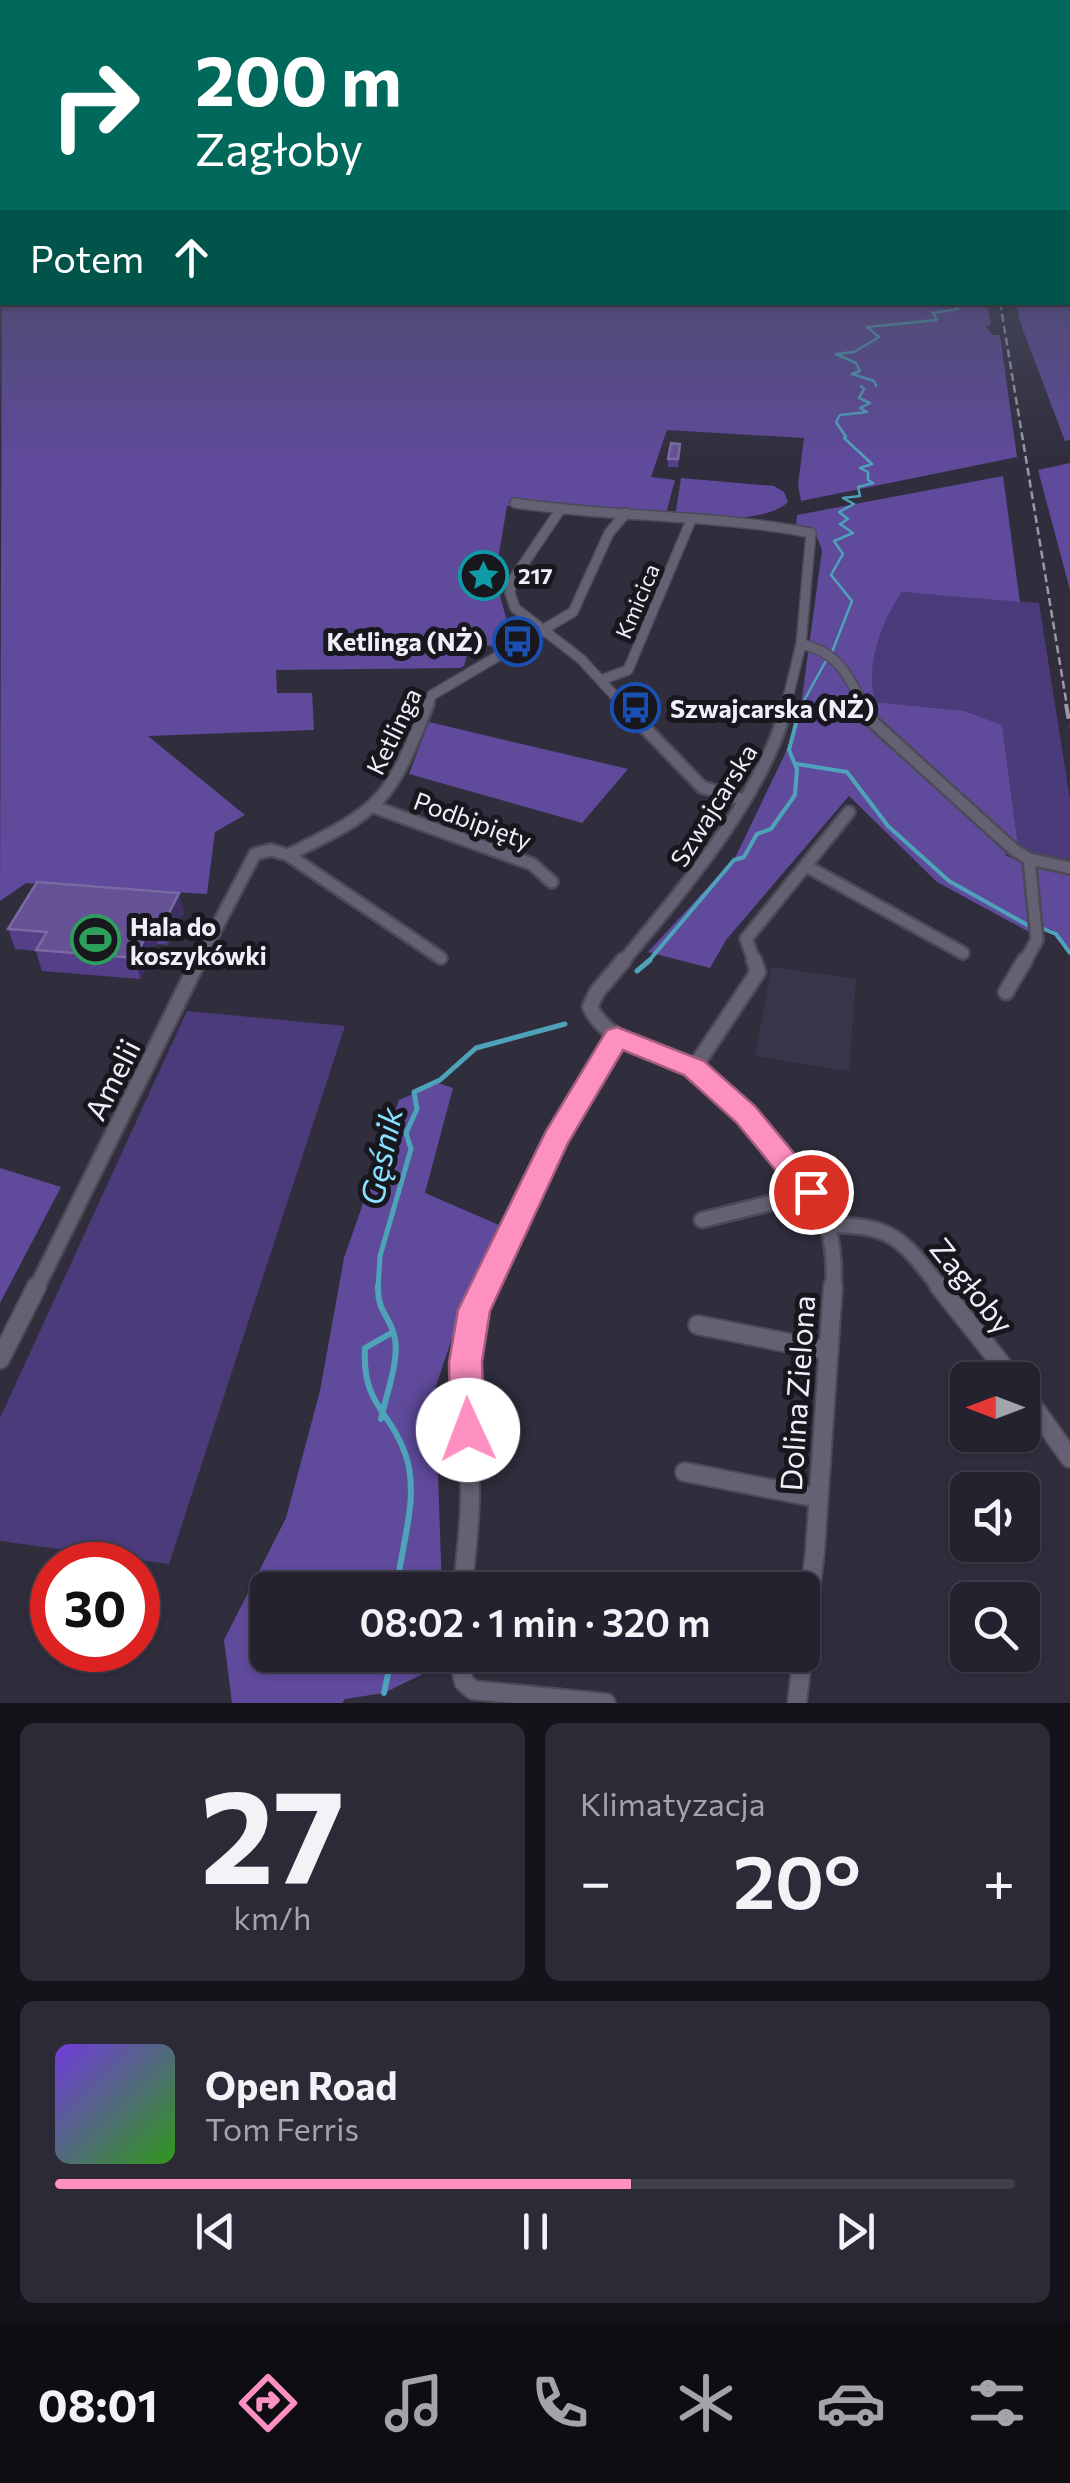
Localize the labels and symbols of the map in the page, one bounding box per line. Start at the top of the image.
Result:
place icon: 217 [457,549,509,601]
street label: Kmicica [609,560,665,642]
place label: 217 [518,562,553,589]
bus stop icon: Ketlinga (NŻ) [492,615,544,667]
place label: Ketlinga (NŻ) [327,626,483,656]
bus stop icon: Szwajcarska (NŻ) [609,682,661,734]
street label: Ketlinga [359,683,427,779]
place label: Szwajcarska (NŻ) [670,693,874,723]
street label: Szwajcarska [663,738,763,872]
street label: Podbipięty [410,785,536,855]
place label: Hala do koszykówki [130,911,267,970]
sports icon: Hala do koszykówki [69,914,121,966]
street label: Amelii [75,1032,147,1126]
water label: Gęśnik [350,1103,410,1208]
pin [769,1150,854,1235]
street label: Zagłoby [923,1230,1023,1340]
street label: Dolina Zielona [771,1294,821,1492]
north arrow [950,1362,1040,1452]
position arrow [416,1378,520,1482]
speed limit sign: 30 [30,1542,160,1672]

